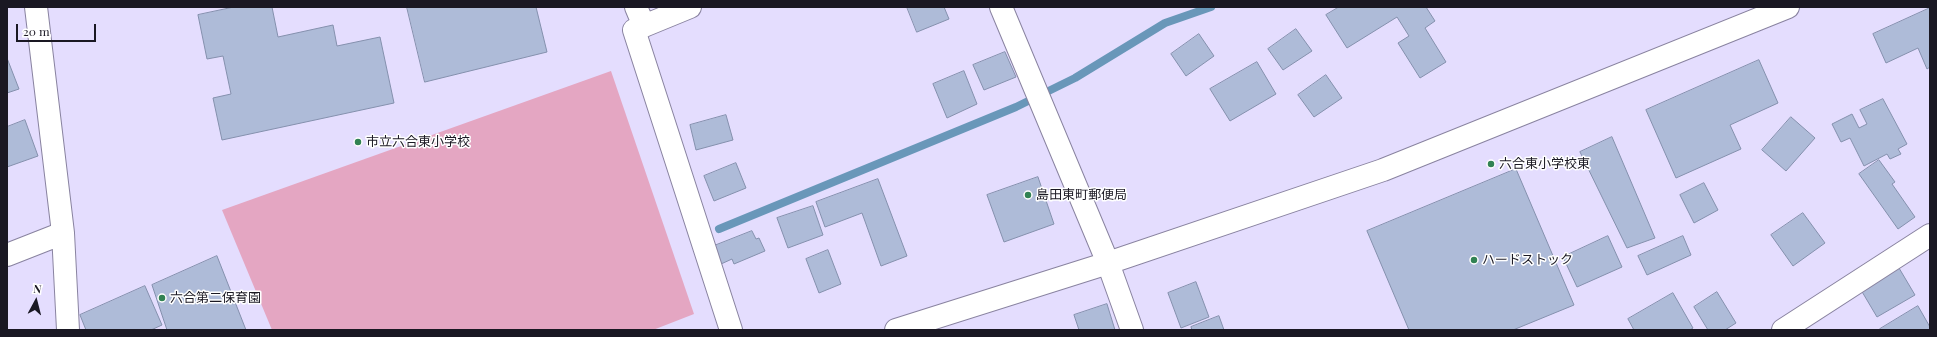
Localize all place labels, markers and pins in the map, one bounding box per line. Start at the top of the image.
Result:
place label: 市立六合東小学校 [366,134,470,150]
marker: 市立六合東小学校 [353,137,363,147]
place label: 六合東小学校東 [1499,156,1590,172]
marker: 六合東小学校東 [1486,159,1496,169]
place label: 島田東町郵便局 [1036,187,1127,203]
marker: 島田東町郵便局 [1023,190,1033,200]
place label: ハードストック [1482,252,1573,268]
marker: ハードストック [1469,255,1479,265]
place label: 六合第二保育園 [170,290,261,306]
marker: 六合第二保育園 [157,293,167,303]

